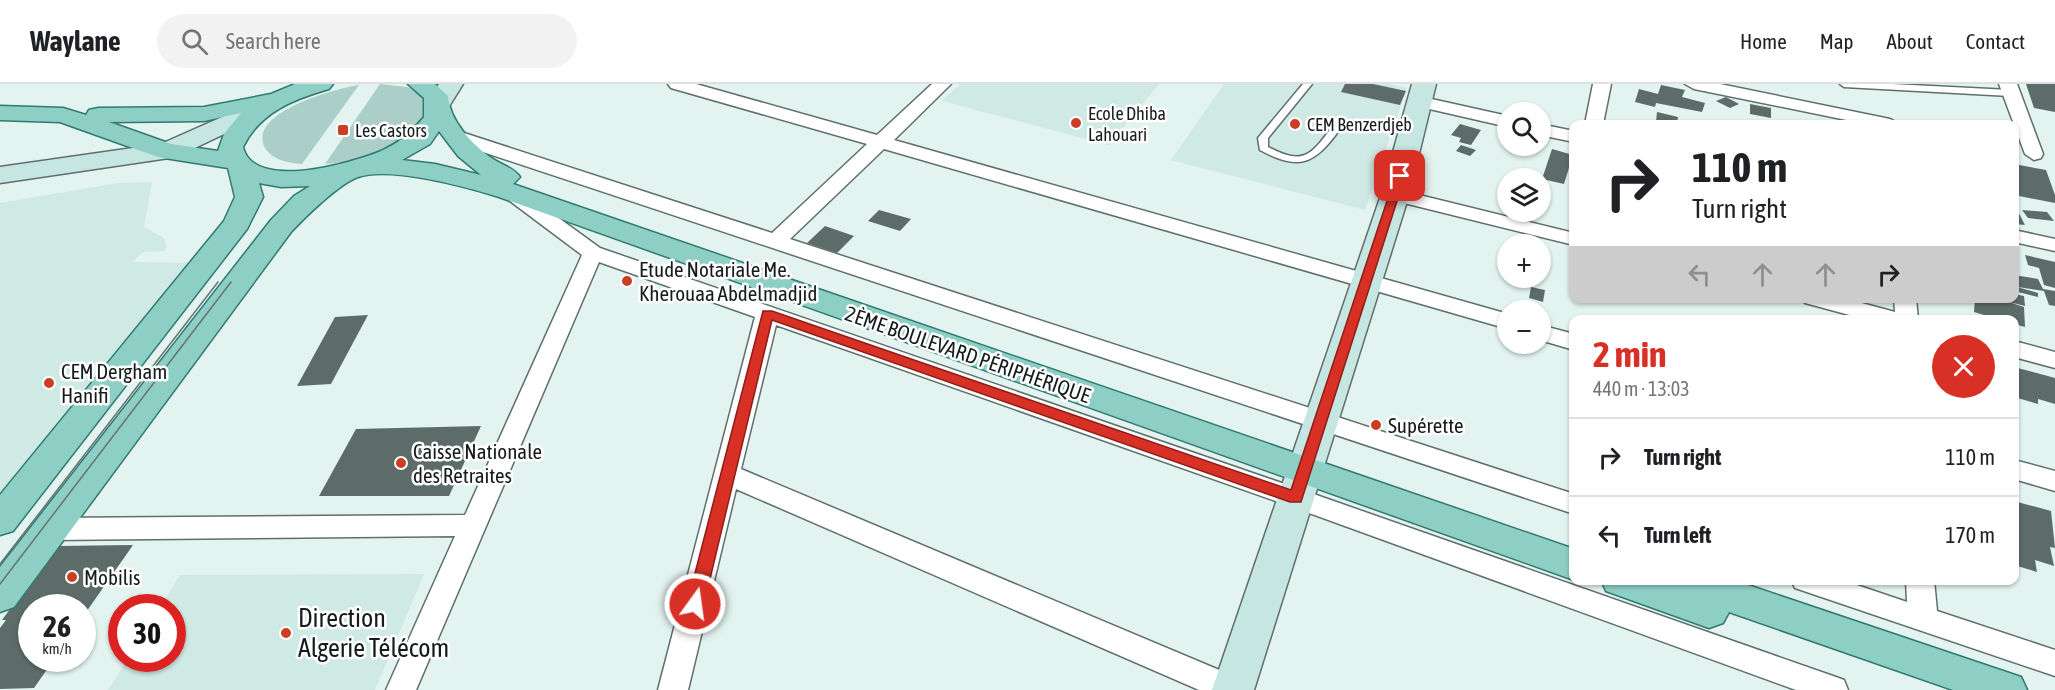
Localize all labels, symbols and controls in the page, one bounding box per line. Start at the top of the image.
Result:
search box [157,14,577,68]
text: Waylane [30,25,121,57]
icon: search [178,25,211,58]
text: Search here [226,28,321,54]
text: Home [1740,29,1787,53]
text: Map [1820,29,1854,53]
text: About [1887,29,1933,53]
text: Contact [1966,29,2025,53]
map controls [1497,102,1551,354]
button: search [1497,102,1551,156]
place label: Ecole Dhiba Lahouari [1088,103,1166,145]
place label: CEM Benzerdjeb [1307,114,1412,135]
marker: Ecole Dhiba Lahouari [1069,116,1083,130]
marker: CEM Benzerdjeb [1288,117,1302,131]
place label: Les Castors [355,120,427,141]
marker: Les Castors [336,123,350,137]
text: 110 m [1692,143,1787,191]
icon: right [1593,144,1671,222]
pin [1374,150,1425,201]
icon: arrive [1383,159,1416,192]
button: layers [1497,168,1551,222]
text: Turn right [1692,193,1787,224]
button: + [1497,234,1551,288]
place label: Etude Notariale Me. Kherouaa Abdelmadjid [639,257,817,305]
icon: left [1683,258,1716,291]
icon: ahead [1746,258,1779,291]
icon: ahead [1809,258,1842,291]
icon: right [1872,258,1905,291]
marker: Etude Notariale Me. Kherouaa Abdelmadjid [620,274,634,288]
button: − [1497,300,1551,354]
street label: 2ÈME BOULEVARD PÉRIPHÉRIQUE [842,301,1094,407]
text: 2 min [1593,333,1667,375]
button: close [1932,335,1995,398]
place label: CEM Dergham Hanifi [61,359,167,407]
marker: CEM Dergham Hanifi [42,376,56,390]
text: 440 m · 13:03 [1593,377,1690,400]
place label: Supérette [1388,413,1464,437]
marker: Supérette [1369,418,1383,432]
place label: Caisse Nationale des Retraites [413,439,542,487]
icon: right [1593,441,1626,474]
text: Turn right [1644,444,1721,470]
text: 110 m [1945,444,1995,470]
marker: Caisse Nationale des Retraites [394,456,408,470]
icon: left [1593,519,1626,552]
text: Turn left [1644,522,1711,548]
text: 170 m [1945,522,1995,548]
place label: Mobilis [84,565,141,589]
marker: Mobilis [65,570,79,584]
position arrow [663,572,727,636]
speed limit sign: 30 [108,594,186,672]
place label: Direction Algerie Télécom [298,603,449,663]
text: 26 [43,609,71,643]
marker: Direction Algerie Télécom [279,626,293,640]
text: km/h [42,640,72,657]

